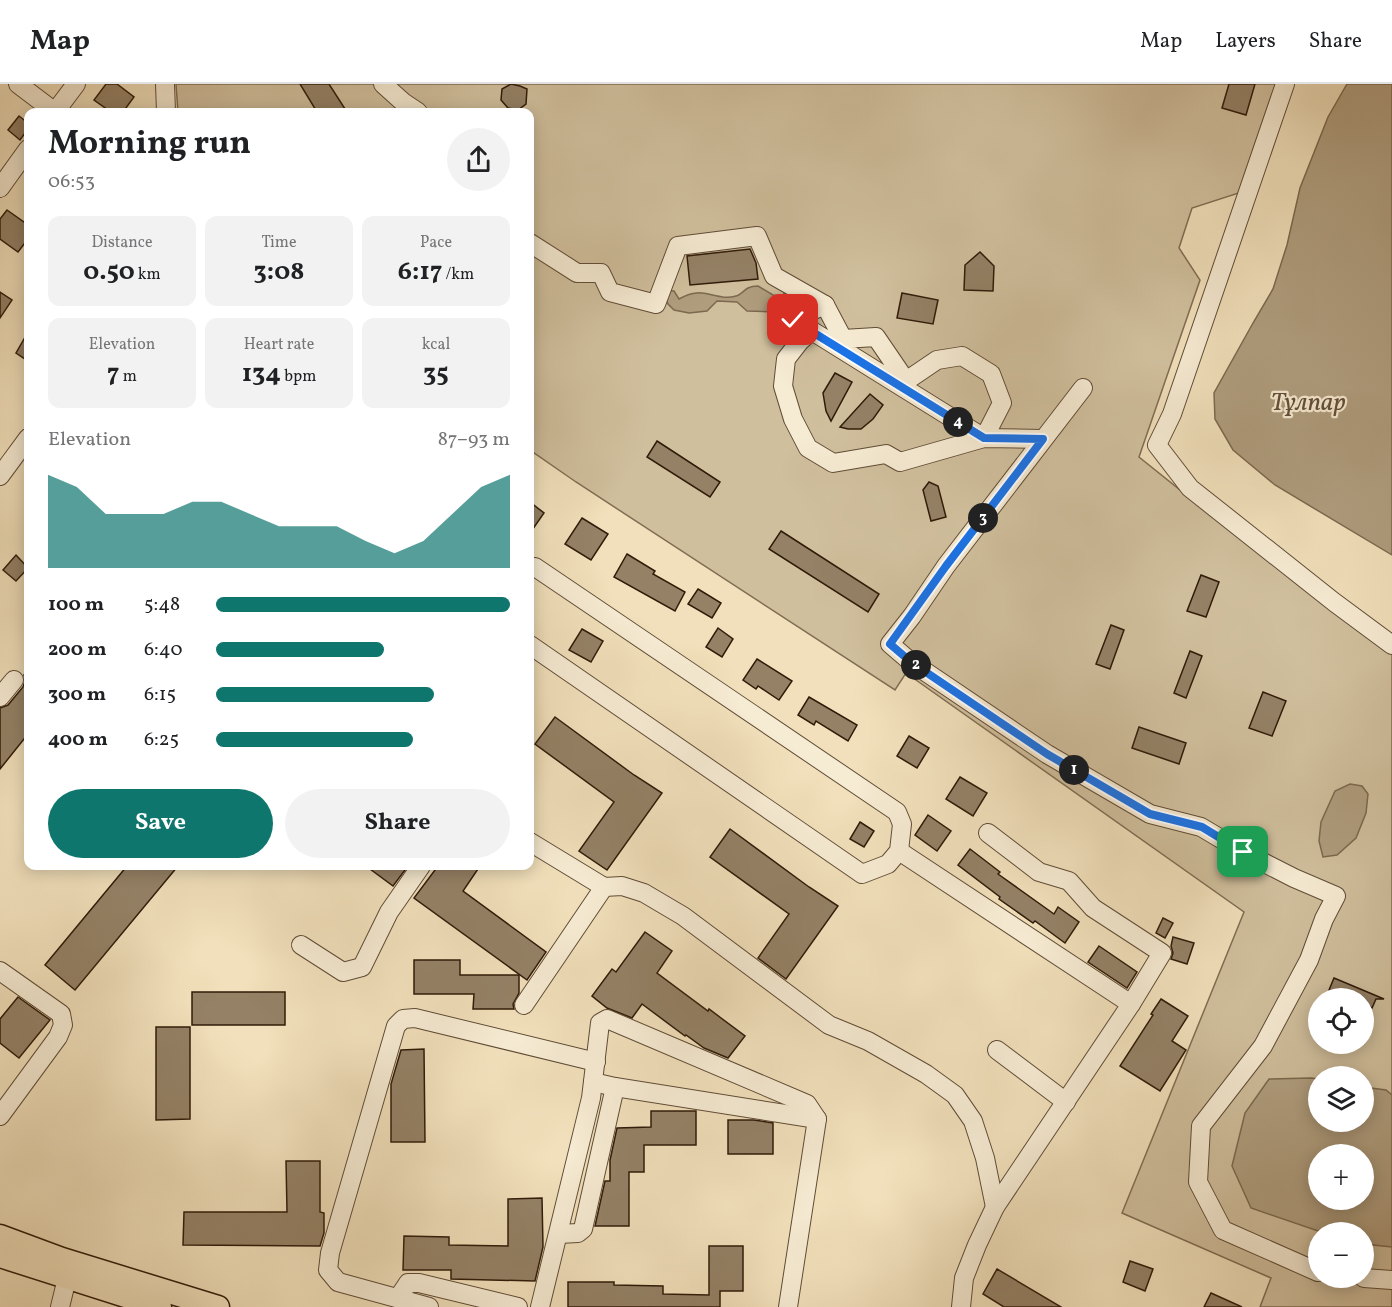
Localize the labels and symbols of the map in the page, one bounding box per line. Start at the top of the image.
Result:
pin [767,294,818,345]
water label: Тұлпар [1271,385,1345,421]
pin: 4 [943,407,973,437]
pin: 3 [968,503,998,533]
pin: 2 [901,650,931,680]
pin: 1 [1059,755,1089,785]
pin [1217,826,1268,877]

